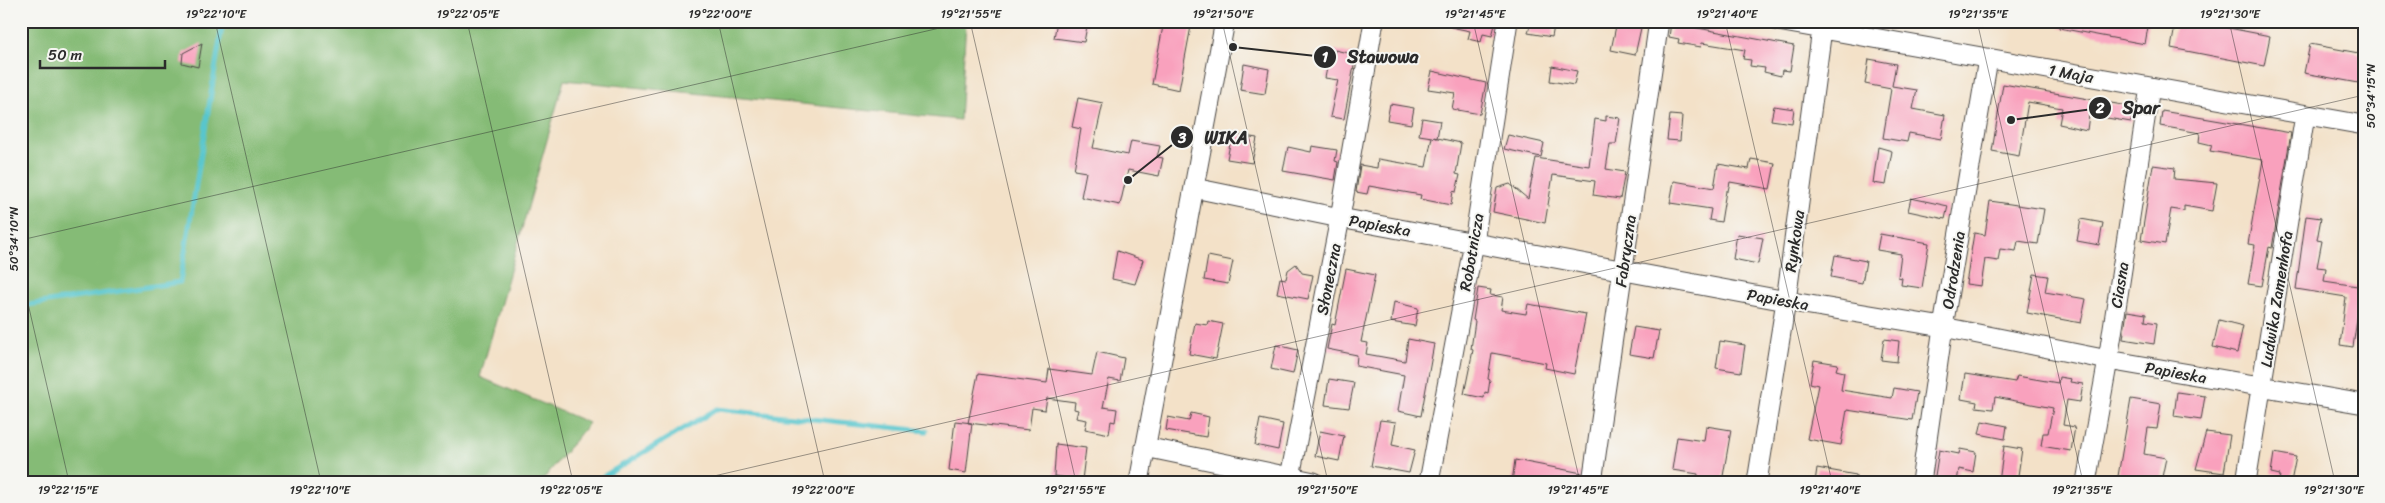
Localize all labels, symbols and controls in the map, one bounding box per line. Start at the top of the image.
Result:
text: 19°22'10"E [186,3,248,25]
text: 19°22'05"E [437,3,501,25]
text: 19°22'00"E [689,3,753,25]
text: 19°21'55"E [941,3,1003,25]
text: 19°21'50"E [1193,3,1255,25]
text: 19°21'45"E [1445,3,1507,25]
text: 19°21'40"E [1697,3,1759,25]
text: 19°21'35"E [1948,3,2009,25]
text: 19°21'30"E [2200,3,2261,25]
scale bar [40,38,165,70]
callout: Stawowa [1313,40,1429,73]
text: Stawowa [1346,41,1420,73]
text: 50 m [48,42,83,68]
text: 1 [1322,44,1329,70]
street label: 1 Maja [2046,55,2097,92]
text: 50°34'15"N [2360,63,2382,128]
callout: Spar [2087,91,2169,124]
text: Spar [2121,92,2161,124]
text: 2 [2095,95,2105,121]
callout: WIKA [1169,121,1258,154]
text: WIKA [1204,122,1248,154]
text: 3 [1177,125,1187,151]
text: 50°34'10"N [3,206,25,271]
street label: Papieska [1347,206,1413,245]
street label: Rynkowa [1776,207,1813,274]
street label: Robotnicza [1450,211,1493,293]
street label: Fabryczna [1606,213,1645,289]
street label: Odrodzenia [1933,229,1974,311]
street label: Ludwika Zamenhofa [2251,229,2302,369]
street label: Słoneczna [1307,241,1350,317]
street label: Ciasna [2102,260,2137,310]
street label: Papieska [1745,280,1811,319]
street label: Papieska [2143,353,2209,392]
text: 19°22'15"E [38,479,99,501]
text: 19°22'10"E [290,479,352,501]
text: 19°22'05"E [540,479,604,501]
text: 19°22'00"E [792,479,856,501]
text: 19°21'55"E [1045,479,1107,501]
text: 19°21'50"E [1297,479,1359,501]
text: 19°21'45"E [1548,479,1610,501]
text: 19°21'40"E [1800,479,1862,501]
text: 19°21'35"E [2052,479,2113,501]
text: 19°21'30"E [2304,479,2365,501]

